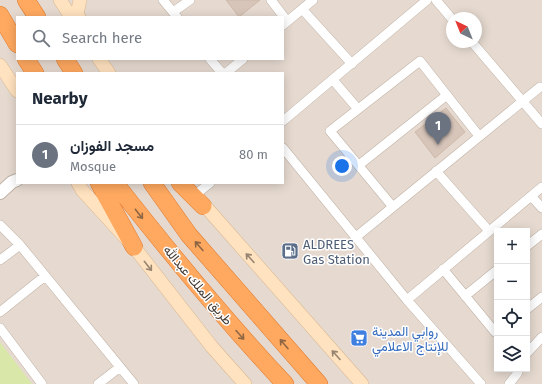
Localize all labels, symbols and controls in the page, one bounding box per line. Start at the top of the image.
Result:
north arrow [446,12,482,48]
search box [16,16,284,60]
icon: search [30,27,52,49]
text: Search here [62,29,142,47]
text: Nearby [32,88,87,109]
pin: 1 [425,112,451,145]
text: مسجد الفوزان [70,137,154,155]
text: 1 [42,147,48,162]
text: 80 m [239,147,268,162]
your location [332,156,352,176]
text: Mosque [70,159,116,174]
one-way arrow [135,208,143,219]
map controls [494,228,530,372]
button: + [494,228,530,264]
place label: ALDREES Gas Station [303,237,370,267]
one-way arrow [194,241,203,252]
fuel station icon: ALDREES Gas Station [280,241,300,261]
street label: طريق الملك عبدالله [160,242,236,328]
one-way arrow [245,253,254,263]
one-way arrow [144,260,153,271]
button: − [494,264,530,300]
button: locate [494,300,530,336]
place label: روابي المدينة للإنتاج الاعلامي [372,324,448,357]
supermarket icon: روابي المدينة للإنتاج الاعلامي [349,328,369,348]
one-way arrow [235,330,245,340]
button: layers [494,336,530,372]
one-way arrow [280,339,289,350]
one-way arrow [332,350,341,360]

